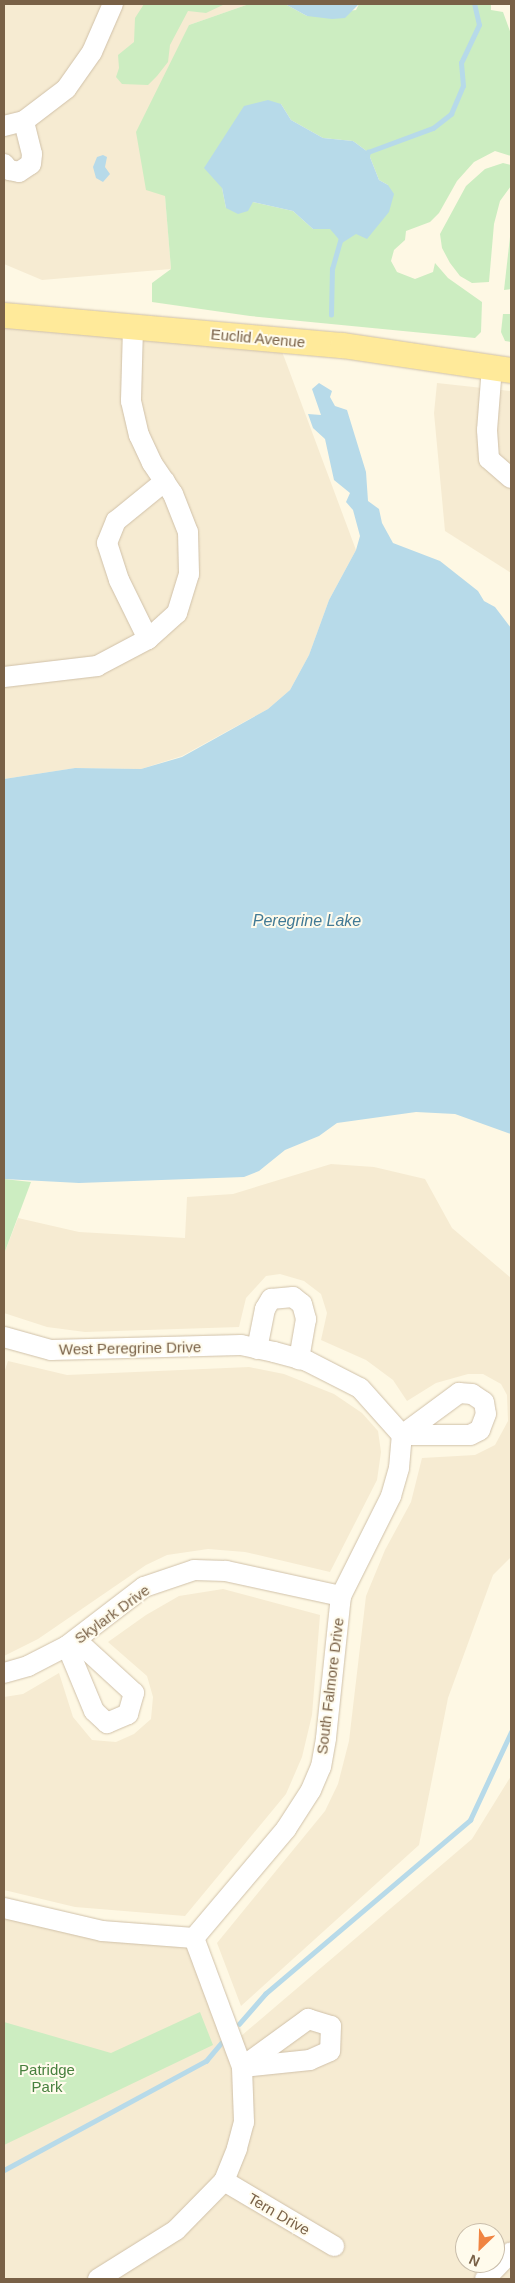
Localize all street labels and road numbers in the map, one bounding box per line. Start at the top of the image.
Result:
street label: Euclid Avenue [210,325,306,351]
street label: West Peregrine Drive [59,1338,201,1358]
street label: Skylark Drive [71,1581,153,1647]
street label: South Falmore Drive [313,1617,347,1755]
street label: Tern Drive [245,2189,313,2239]

